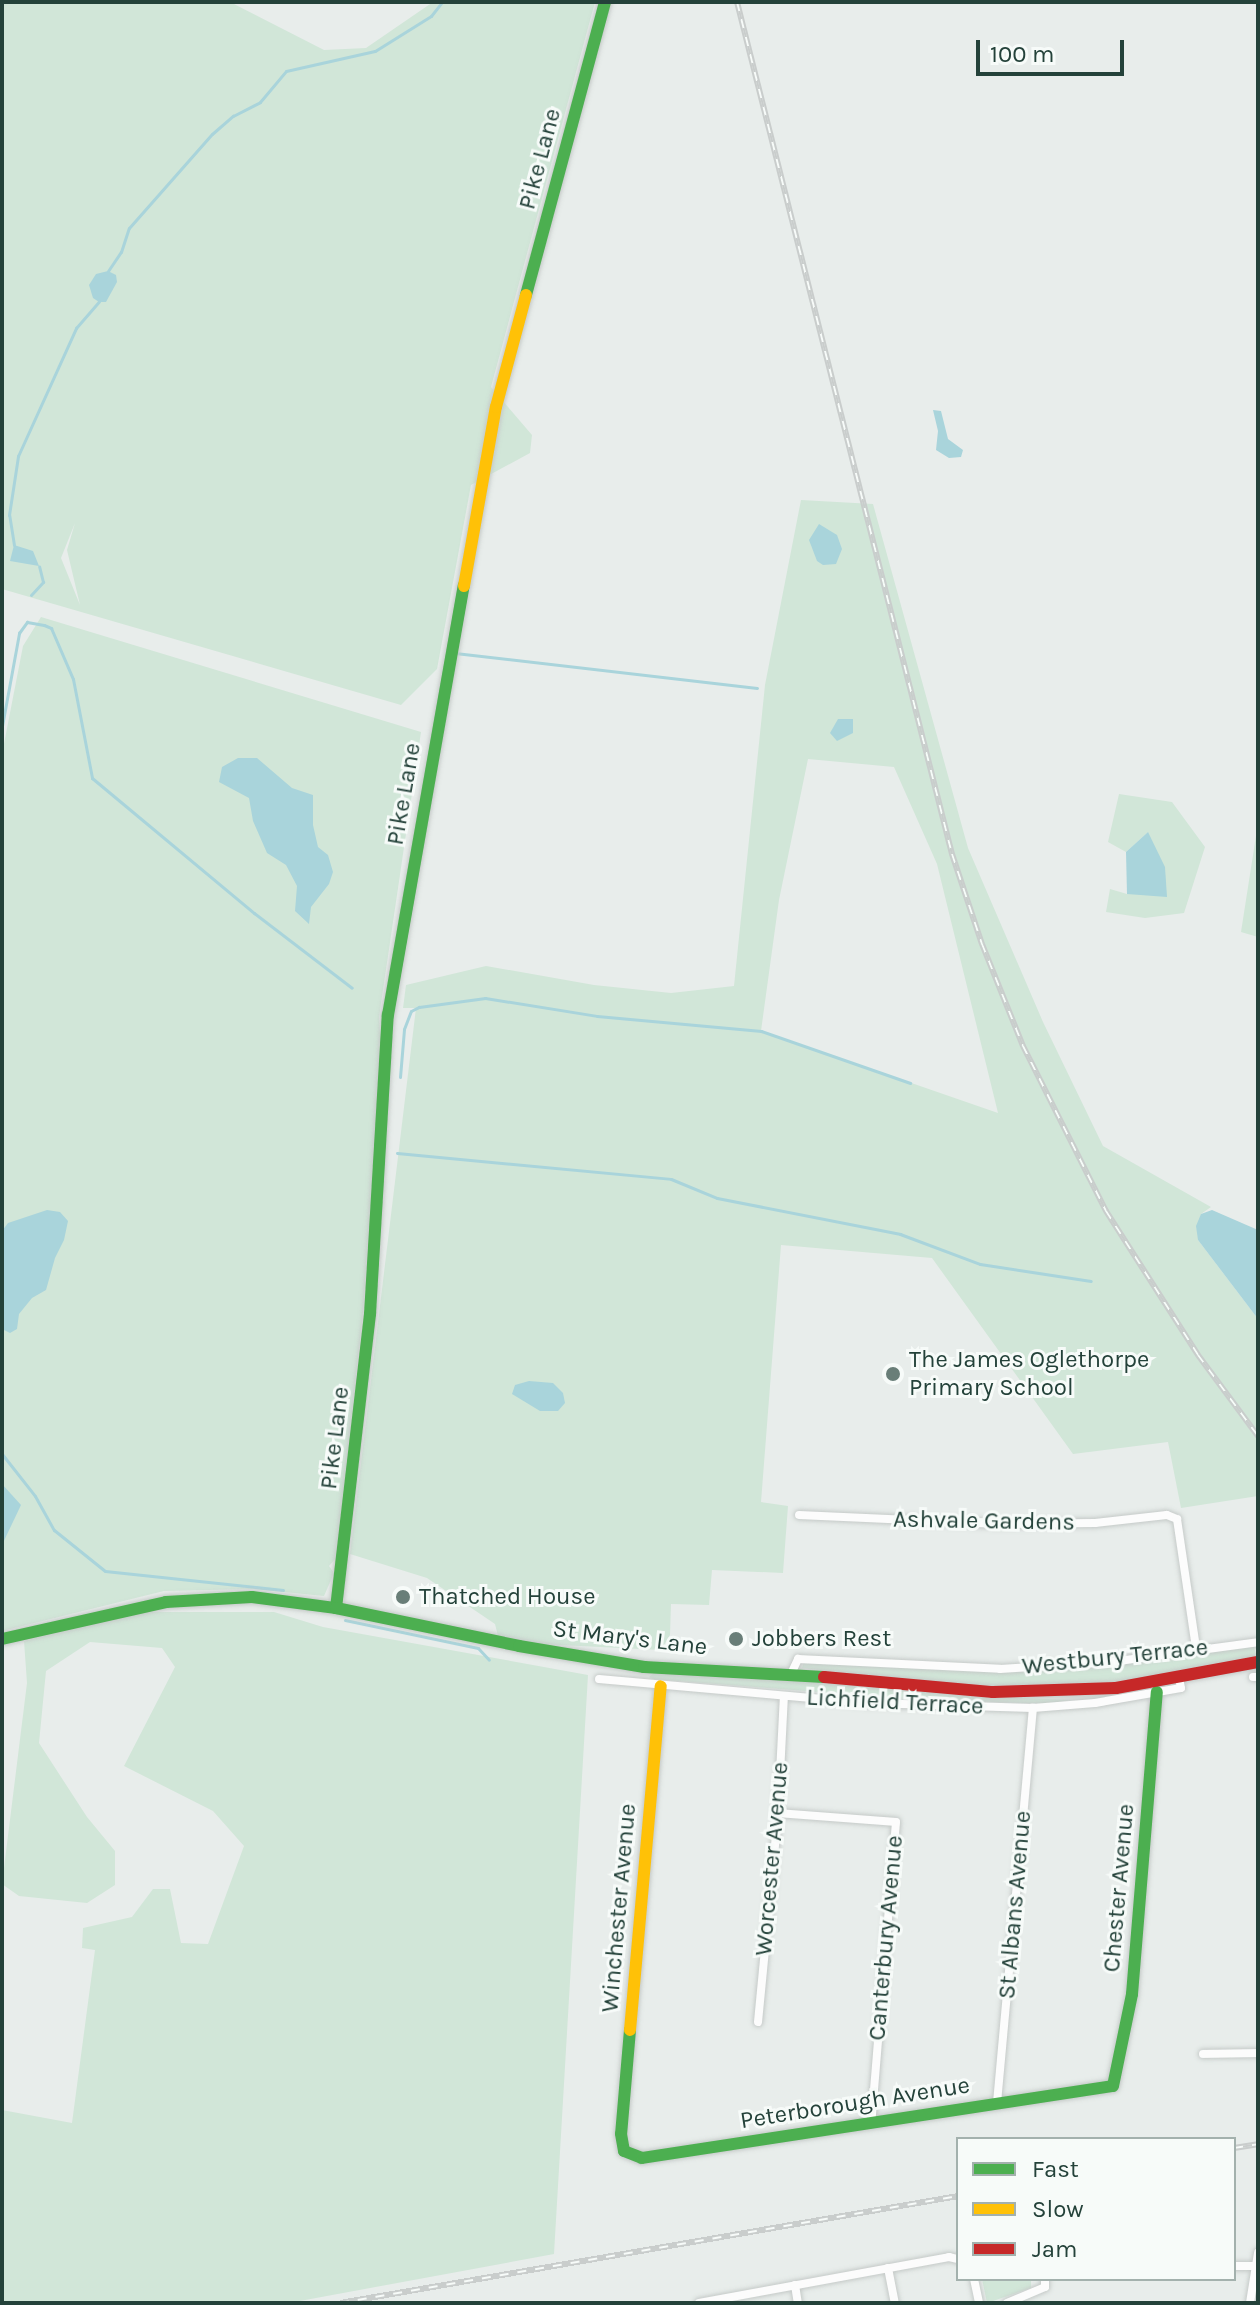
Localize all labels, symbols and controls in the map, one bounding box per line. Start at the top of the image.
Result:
scale bar [980,24,1128,74]
text: 100 m [990,40,1055,68]
street label: Pike Lane [513,105,567,213]
street label: Pike Lane [381,741,427,847]
place label: The James Oglethorpe Primary School [909,1346,1149,1402]
marker: The James Oglethorpe Primary School [884,1365,902,1383]
street label: Pike Lane [314,1385,356,1491]
street label: Ashvale Gardens [893,1505,1075,1537]
place label: Thatched House [419,1583,595,1611]
marker: Thatched House [394,1588,412,1606]
street label: St Mary's Lane [551,1614,709,1662]
place label: Jobbers Rest [752,1625,891,1653]
marker: Jobbers Rest [727,1630,745,1648]
street label: Westbury Terrace [1021,1633,1209,1681]
street label: Lichfield Terrace [806,1683,984,1721]
street label: Worcester Avenue [749,1761,795,1957]
street label: Winchester Avenue [596,1802,642,2014]
street label: Chester Avenue [1097,1803,1141,1973]
street label: St Albans Avenue [992,1810,1038,2000]
street label: Canterbury Avenue [863,1834,909,2042]
street label: Peterborough Avenue [738,2071,972,2135]
legend [956,2137,1236,2281]
text: Fast [1032,2155,1079,2183]
text: Slow [1032,2195,1084,2223]
text: Jam [1032,2235,1077,2263]

